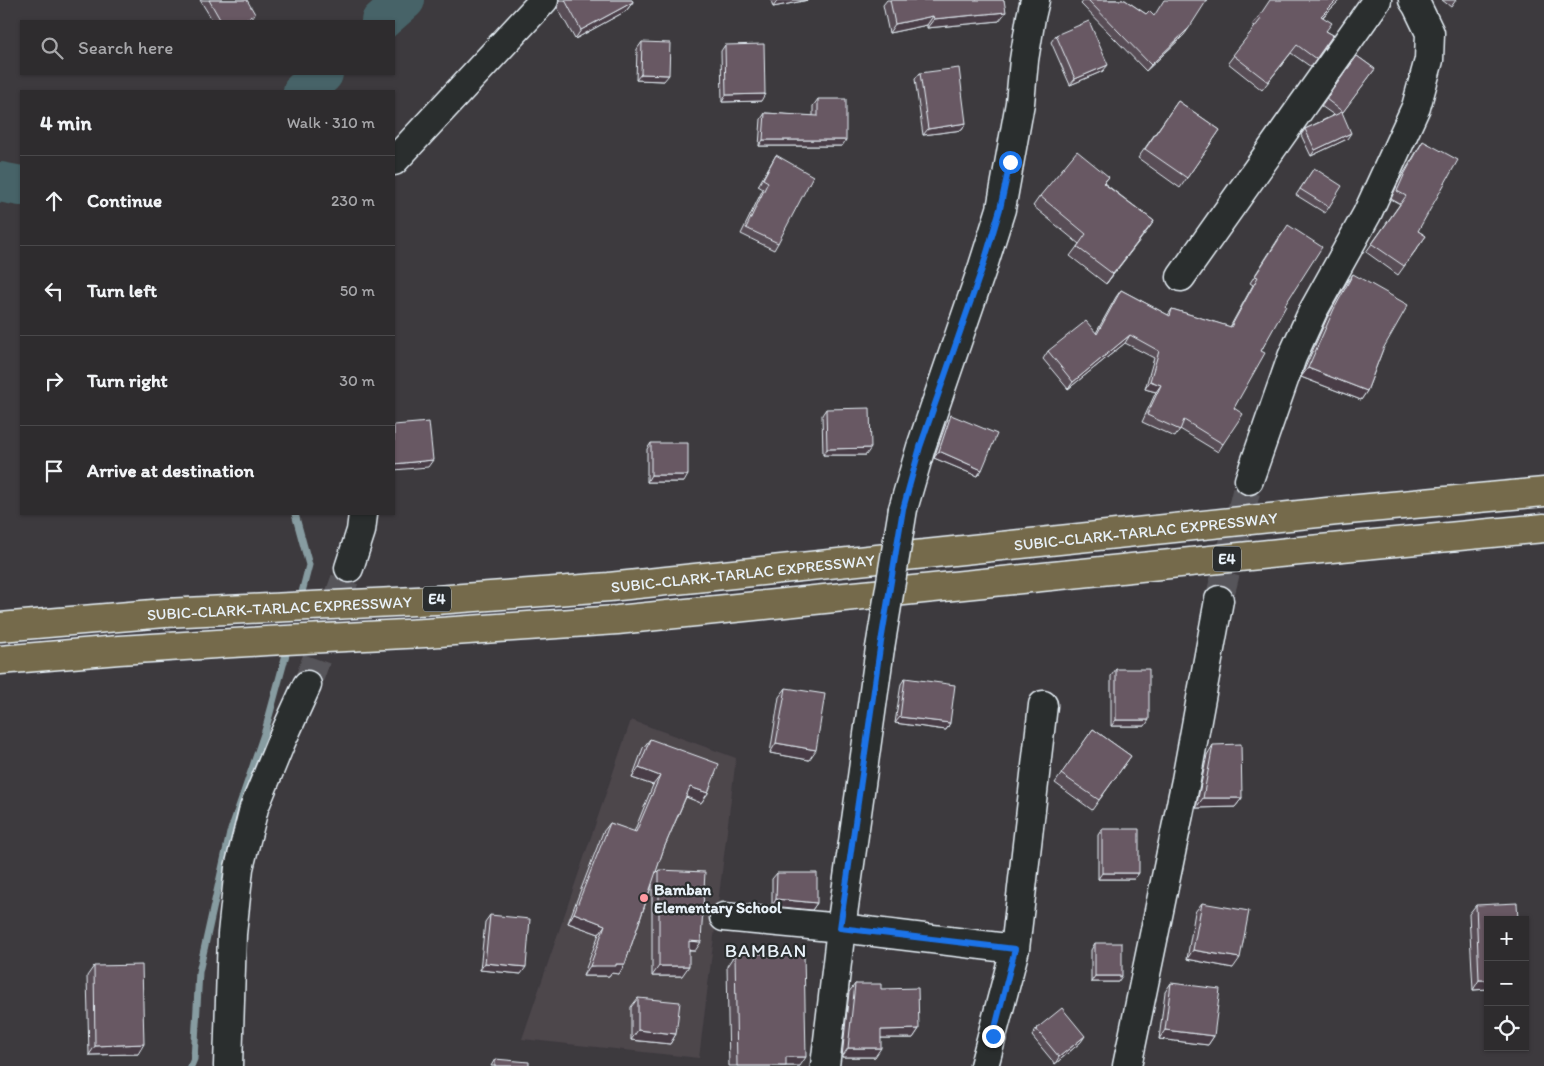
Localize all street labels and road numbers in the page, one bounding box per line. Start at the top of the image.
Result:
street label: SUBIC-CLARK-TARLAC EXPRESSWAY [1013,508,1279,555]
road number: E4 [1213,546,1241,572]
street label: SUBIC-CLARK-TARLAC EXPRESSWAY [610,550,876,597]
road number: E4 [423,586,451,612]
street label: SUBIC-CLARK-TARLAC EXPRESSWAY [146,592,412,625]

